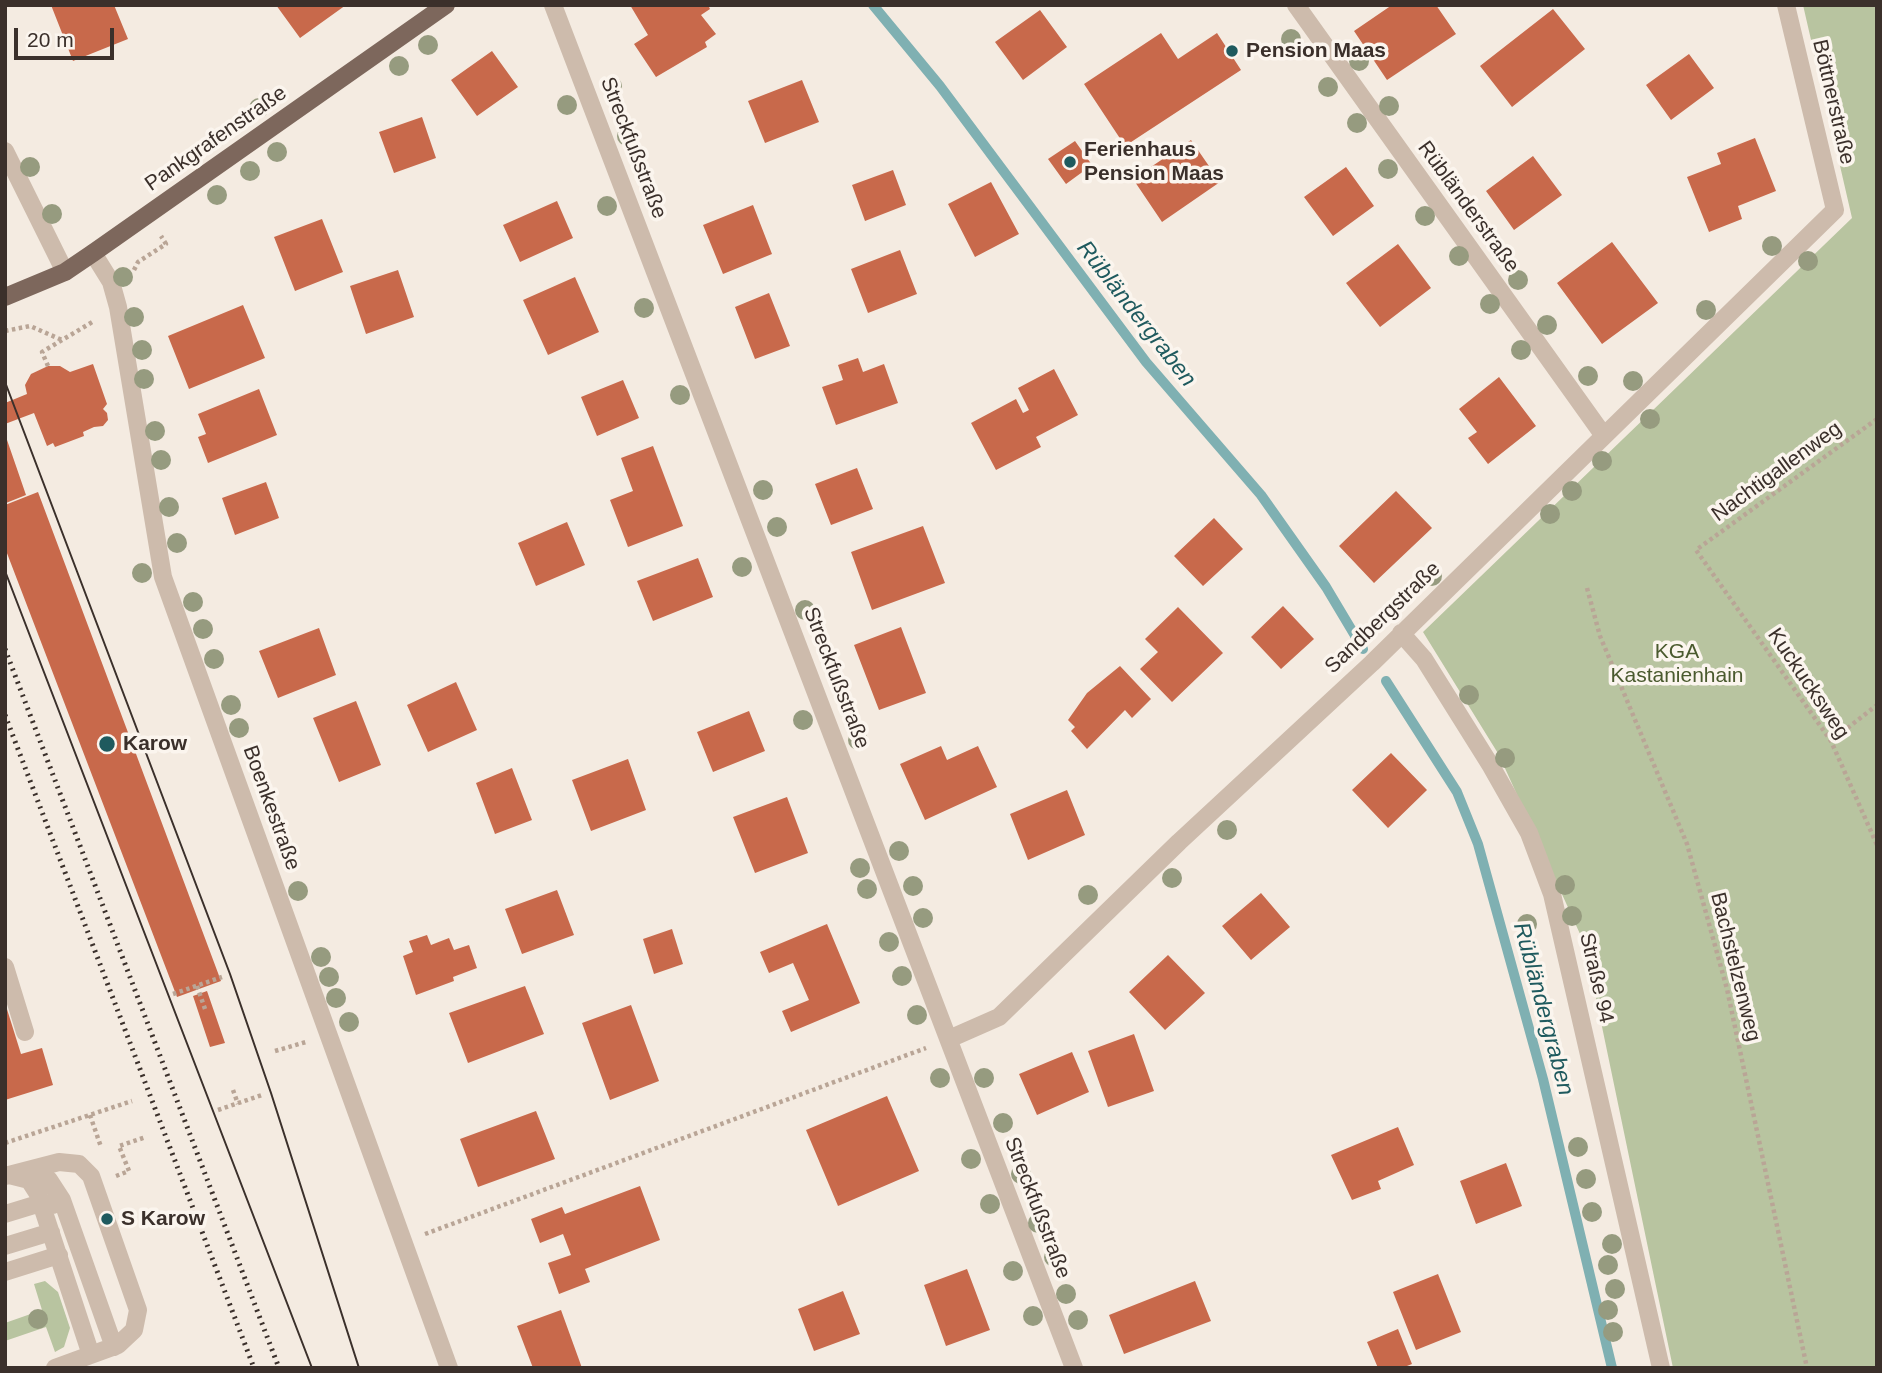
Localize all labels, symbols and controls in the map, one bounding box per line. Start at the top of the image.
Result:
scale bar [18,14,117,58]
text: 20 m [27,28,74,51]
street label: Böttnerstraße [1806,37,1860,167]
place label: Pension Maas [1246,38,1386,64]
marker: Pension Maas [1224,43,1240,59]
street label: Streckfußstraße [594,74,672,222]
street label: Pankgrafenstraße [140,81,292,197]
street label: Rübländerstraße [1412,136,1524,278]
place label: Ferienhaus Pension Maas [1084,137,1224,187]
marker: Ferienhaus Pension Maas [1062,154,1078,170]
water label: Rübländergraben [1070,235,1202,393]
street label: Nachtigallenweg [1707,417,1847,527]
street label: Sandbergstraße [1320,557,1446,679]
street label: Streckfußstraße [797,604,875,752]
street label: Kuckucksweg [1762,624,1854,744]
park label: KGA Kastanienhain [1610,639,1744,689]
place label: Karow [123,731,187,757]
marker: Karow [97,734,117,754]
street label: Boenkestraße [237,742,305,874]
street label: Bachstelzenweg [1704,890,1766,1044]
water label: Rübländergraben [1507,920,1579,1098]
street label: Straße 94 [1573,930,1619,1026]
street label: Streckfußstraße [998,1134,1076,1282]
place label: S Karow [121,1206,205,1232]
marker: S Karow [99,1211,115,1227]

